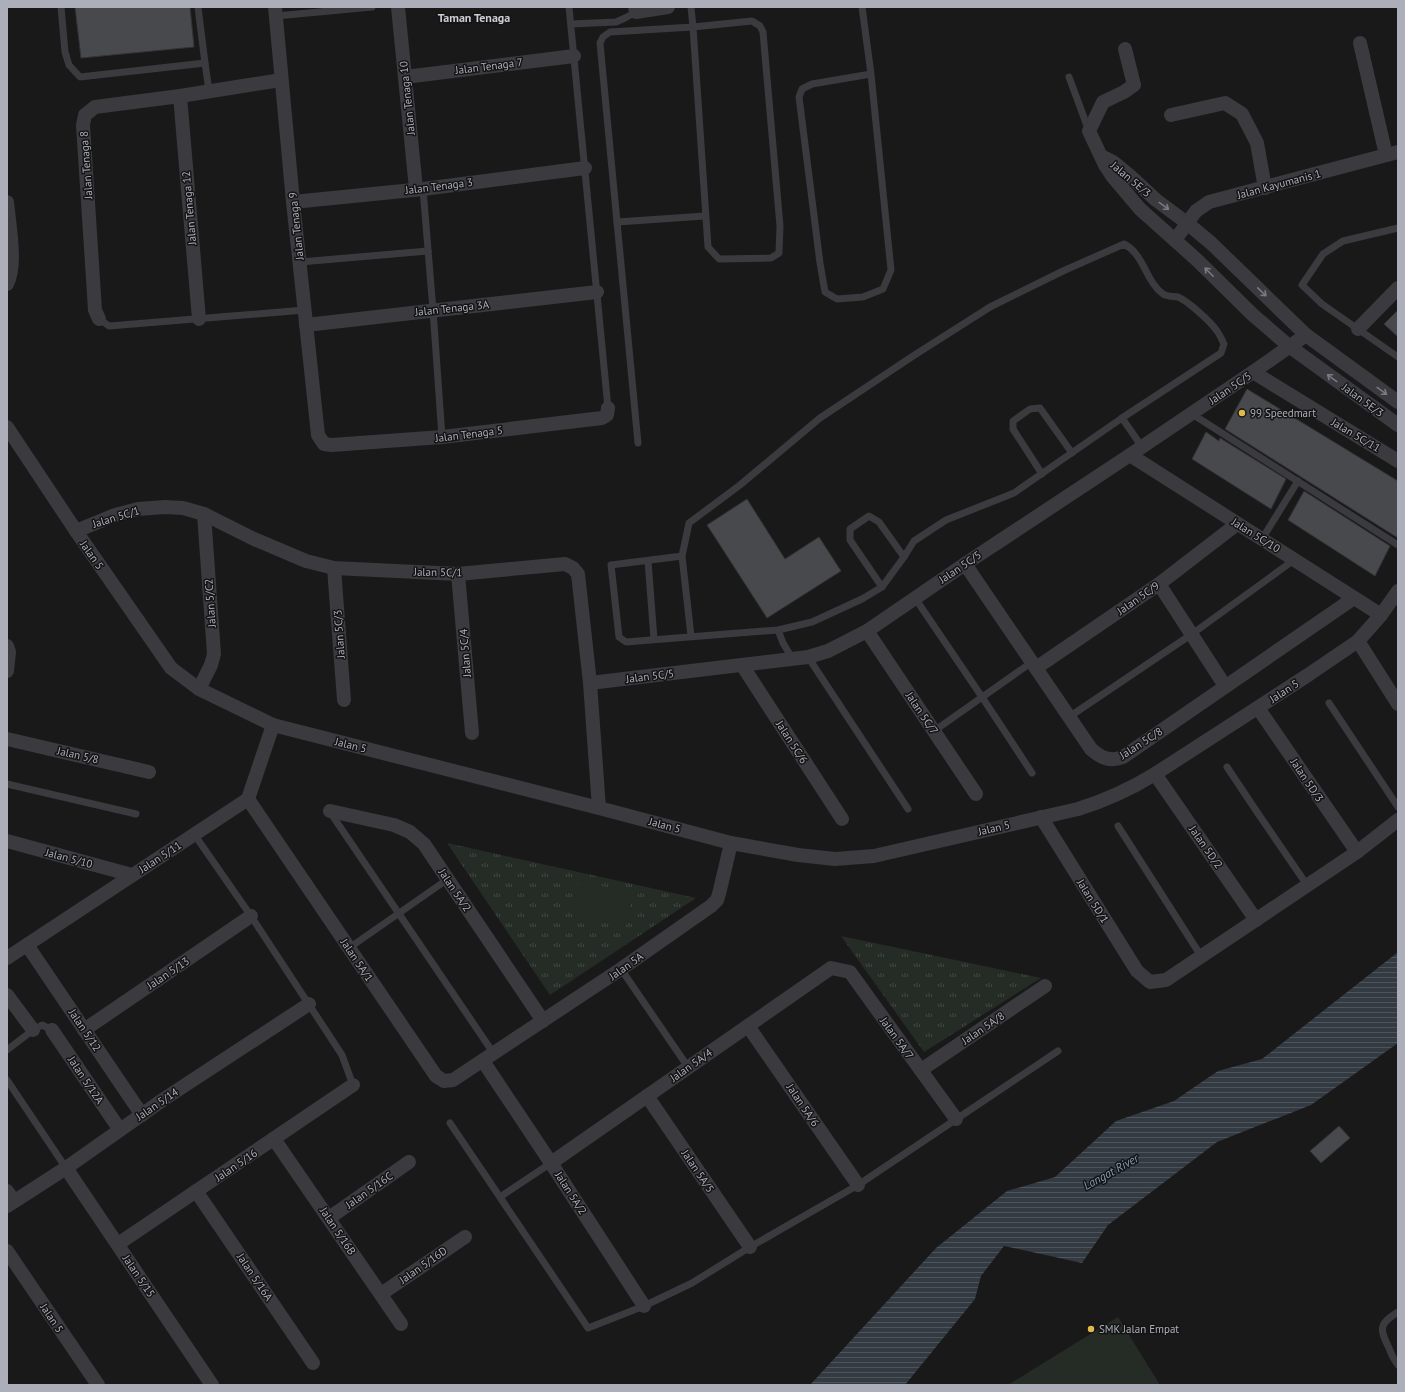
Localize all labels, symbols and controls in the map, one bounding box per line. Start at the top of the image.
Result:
district label: Taman Tenaga [438,10,510,25]
street label: Jalan Tenaga 7 [453,55,524,77]
street label: Jalan Tenaga 10 [396,60,418,137]
street label: Jalan Tenaga 8 [77,131,95,200]
street label: Jalan 5E/3 [1107,158,1154,200]
street label: Jalan Kayumanis 1 [1235,166,1322,202]
street label: Jalan Tenaga 12 [179,171,199,246]
street label: Jalan Tenaga 3 [403,175,474,197]
street label: Jalan Tenaga 9 [285,191,307,262]
one-way arrow [1159,202,1170,210]
one-way arrow [1204,267,1214,277]
one-way arrow [1257,287,1267,297]
street label: Jalan Tenaga 3A [413,297,490,319]
street label: Jalan 5C/5 [1205,369,1254,408]
one-way arrow [1327,373,1338,382]
street label: Jalan 5E/3 [1339,380,1387,420]
one-way arrow [1377,387,1388,395]
place label: 99 Speedmart [1250,406,1316,420]
marker: 99 Speedmart [1237,408,1247,418]
street label: Jalan 5C/11 [1328,414,1383,455]
street label: Jalan Tenaga 5 [433,423,504,445]
street label: Jalan 5C/1 [90,503,141,531]
street label: Jalan 5C/10 [1228,514,1283,555]
street label: Jalan 5 [76,537,107,572]
street label: Jalan 5C/5 [935,548,984,587]
street label: Jalan 5C/1 [413,565,462,579]
street label: Jalan 5/C2 [201,578,219,629]
street label: Jalan 5C/9 [1113,578,1162,618]
street label: Jalan 5C/3 [330,609,348,660]
street label: Jalan 5C/4 [456,628,474,679]
street label: Jalan 5C/5 [624,666,675,686]
street label: Jalan 5 [1266,676,1301,706]
street label: Jalan 5C/7 [902,688,941,737]
street label: Jalan 5C/6 [772,717,811,766]
street label: Jalan 5C/8 [1116,724,1165,763]
street label: Jalan 5 [333,734,368,756]
street label: Jalan 5/8 [55,743,100,767]
street label: Jalan 5D/3 [1287,755,1327,804]
street label: Jalan 5 [647,814,682,836]
street label: Jalan 5 [976,818,1011,839]
street label: Jalan 5D/2 [1186,822,1226,871]
street label: Jalan 5/11 [135,838,184,877]
street label: Jalan 5/10 [43,845,94,871]
street label: Jalan 5A/2 [435,865,474,914]
street label: Jalan 5D/1 [1073,876,1112,926]
street label: Jalan 5A/1 [337,935,376,984]
street label: Jalan 5A [605,949,646,983]
street label: Jalan 5/13 [143,954,192,993]
street label: Jalan 5/12 [65,1005,104,1054]
street label: Jalan 5A/8 [958,1009,1007,1048]
street label: Jalan 5A/7 [876,1013,917,1062]
street label: Jalan 5A/4 [666,1045,715,1085]
street label: Jalan 5/12A [64,1053,107,1107]
street label: Jalan 5A/6 [783,1080,822,1129]
street label: Jalan 5/14 [132,1085,181,1124]
street label: Jalan 5/16 [211,1146,260,1185]
street label: Jalan 5A/5 [678,1146,717,1195]
water label: Langat River [1081,1150,1142,1193]
street label: Jalan 5A/2 [551,1168,590,1217]
street label: Jalan 5/16C [342,1169,395,1212]
street label: Jalan 5/16B [316,1204,359,1258]
street label: Jalan 5/16D [395,1243,450,1287]
street label: Jalan 5/16A [233,1250,276,1304]
street label: Jalan 5/15 [119,1251,158,1300]
street label: Jalan 5 [37,1300,67,1335]
place label: SMK Jalan Empat [1099,1322,1179,1336]
marker: SMK Jalan Empat [1086,1324,1096,1334]

